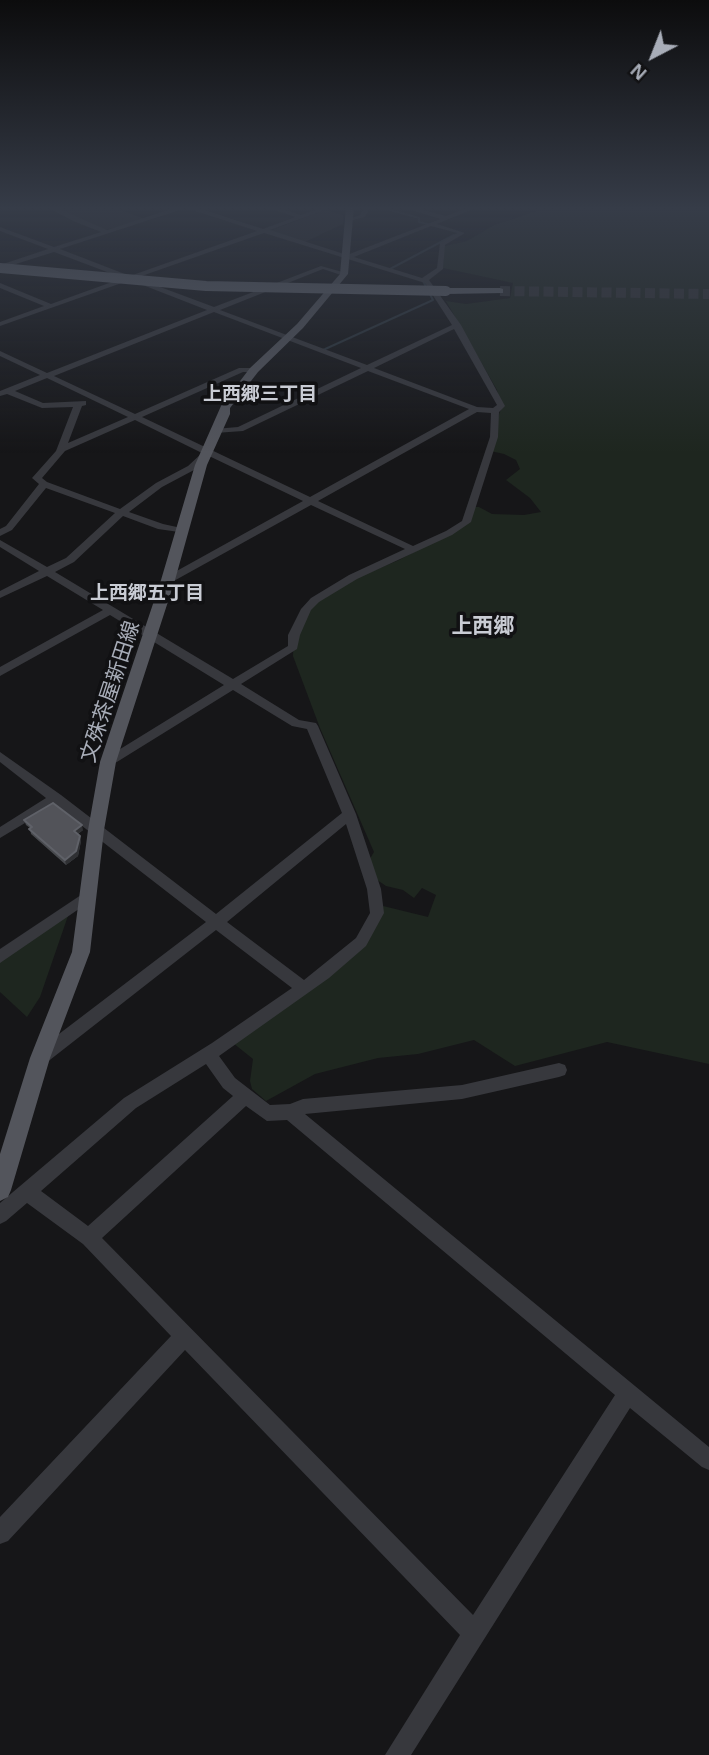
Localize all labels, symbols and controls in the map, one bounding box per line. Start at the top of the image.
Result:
north arrow [618,21,688,91]
text: N [626,60,651,84]
district label: 上西郷三丁目 [203,384,317,406]
district label: 上西郷五丁目 [90,583,204,605]
district label: 上西郷 [452,614,514,640]
street label: 文殊茶屋新田線 [76,618,146,766]

